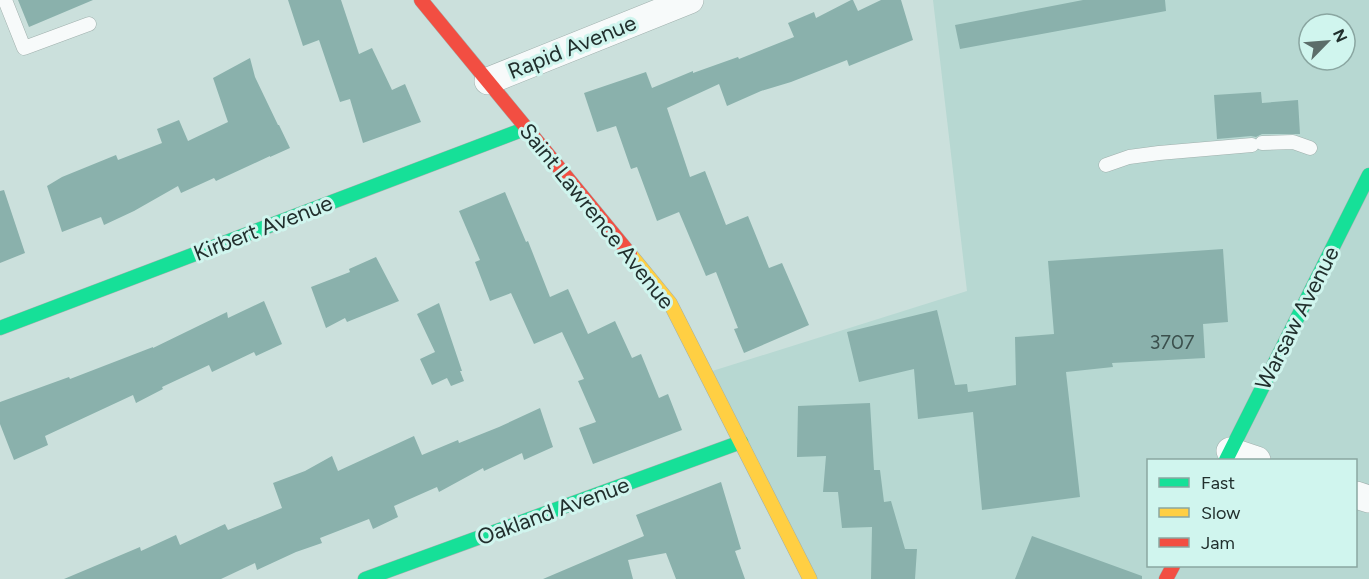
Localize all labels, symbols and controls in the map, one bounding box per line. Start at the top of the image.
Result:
street label: Rapid Avenue [504,9,640,85]
north arrow [1297,12,1357,72]
text: N [1329,26,1351,45]
street label: Saint Lawrence Avenue [514,118,680,314]
street label: Kirbert Avenue [190,189,336,267]
street label: Warsaw Avenue [1249,242,1345,394]
house number: 3707 [1149,330,1195,354]
legend [1147,459,1357,567]
street label: Oakland Avenue [473,471,633,551]
text: Fast [1201,472,1235,494]
text: Slow [1201,502,1240,524]
text: Jam [1201,532,1235,554]

